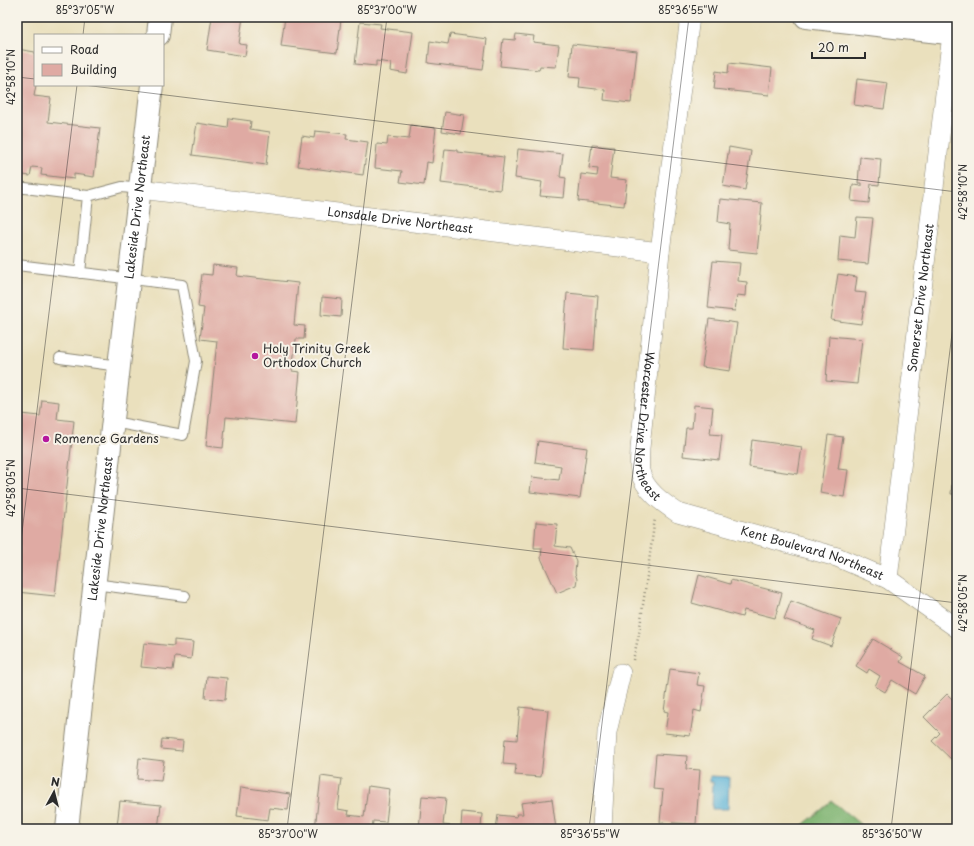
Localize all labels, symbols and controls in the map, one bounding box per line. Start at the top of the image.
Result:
text: 85°37'05"W [56,2,115,17]
text: 85°37'00"W [357,2,417,17]
text: 85°36'55"W [658,2,718,17]
legend [34,34,164,86]
scale bar [812,34,865,60]
text: 20 m [818,38,849,56]
text: Road [70,40,99,58]
text: 42°58'10"N [3,49,18,105]
text: Building [70,60,117,78]
street label: Lakeside Drive Northeast [119,134,154,280]
text: 42°58'10"N [955,164,970,220]
street label: Lonsdale Drive Northeast [327,202,474,237]
street label: Somerset Drive Northeast [902,222,938,373]
place label: Holy Trinity Greek Orthodox Church [263,339,370,371]
marker: Holy Trinity Greek Orthodox Church [250,351,260,361]
street label: Worcester Drive Northeast [631,351,665,505]
place label: Romence Gardens [54,429,159,447]
marker: Romence Gardens [41,434,51,444]
street label: Lakeside Drive Northeast [83,456,117,602]
text: 42°58'05"N [3,459,18,517]
street label: Kent Boulevard Northeast [739,521,887,584]
text: 42°58'05"N [955,574,970,632]
north arrow [34,772,74,812]
text: N [50,773,61,791]
text: 85°37'00"W [258,826,318,841]
text: 85°36'55"W [560,826,620,841]
text: 85°36'50"W [862,826,923,841]

